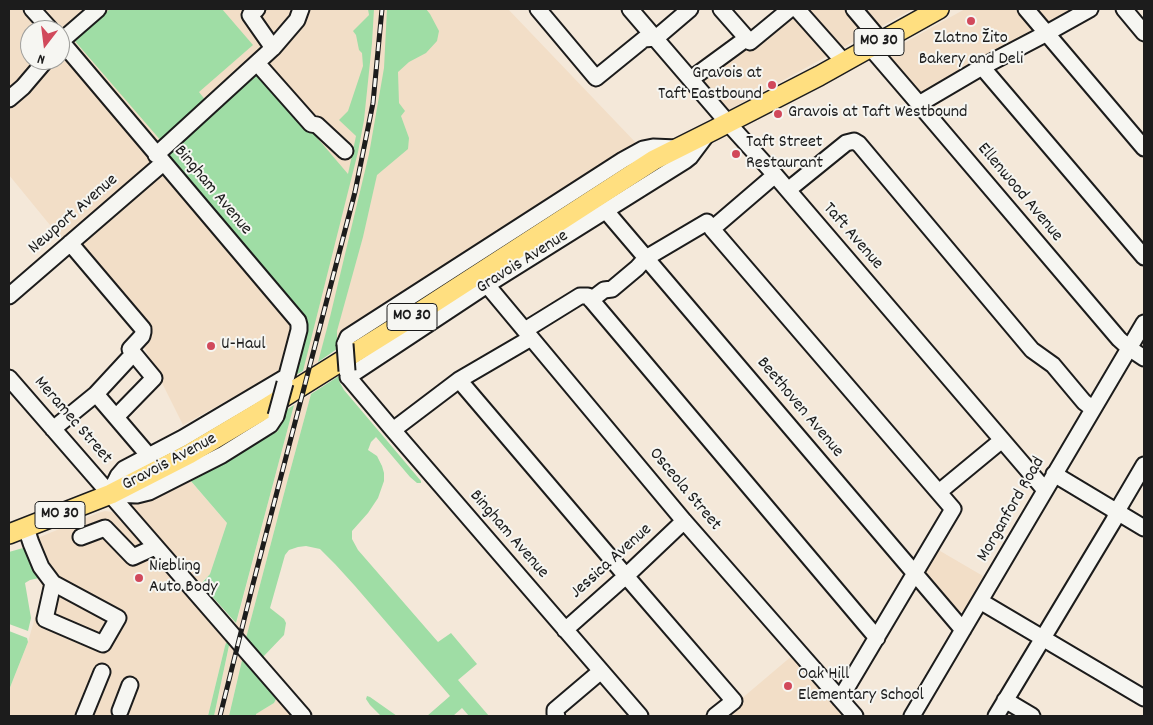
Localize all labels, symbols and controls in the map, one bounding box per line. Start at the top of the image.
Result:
marker: Zlatno Žito Bakery and Deli [965,15,977,27]
north arrow [20,20,70,70]
road number: MO 30 [854,28,904,56]
place label: Zlatno Žito Bakery and Deli [919,29,1023,72]
text: N [35,48,47,69]
place label: Gravois at Taft Eastbound [658,64,762,106]
marker: Gravois at Taft Eastbound [766,79,778,91]
place label: Gravois at Taft Westbound [788,103,967,125]
marker: Gravois at Taft Westbound [772,108,784,120]
place label: Taft Street Restaurant [746,133,823,176]
street label: Ellenwood Avenue [971,139,1067,247]
street label: Bingham Avenue [168,142,256,240]
marker: Taft Street Restaurant [730,148,742,160]
street label: Newport Avenue [25,170,123,260]
street label: Taft Avenue [817,199,887,275]
street label: Gravois Avenue [473,226,573,300]
road number: MO 30 [387,304,437,330]
place label: U-Haul [221,335,266,357]
marker: U-Haul [205,340,217,352]
street label: Beethoven Avenue [751,353,847,463]
street label: Meramec Street [28,373,116,469]
street label: Gravois Avenue [119,429,221,497]
street label: Osceola Street [643,444,725,536]
street label: Morganford Road [973,454,1051,566]
street label: Bingham Avenue [464,486,552,584]
road number: MO 30 [35,502,85,528]
street label: Jessica Avenue [567,520,657,604]
place label: Niebling Auto Body [149,557,218,600]
marker: Niebling Auto Body [133,572,145,584]
place label: Oak Hill Elementary School [798,665,924,708]
marker: Oak Hill Elementary School [782,680,794,692]

